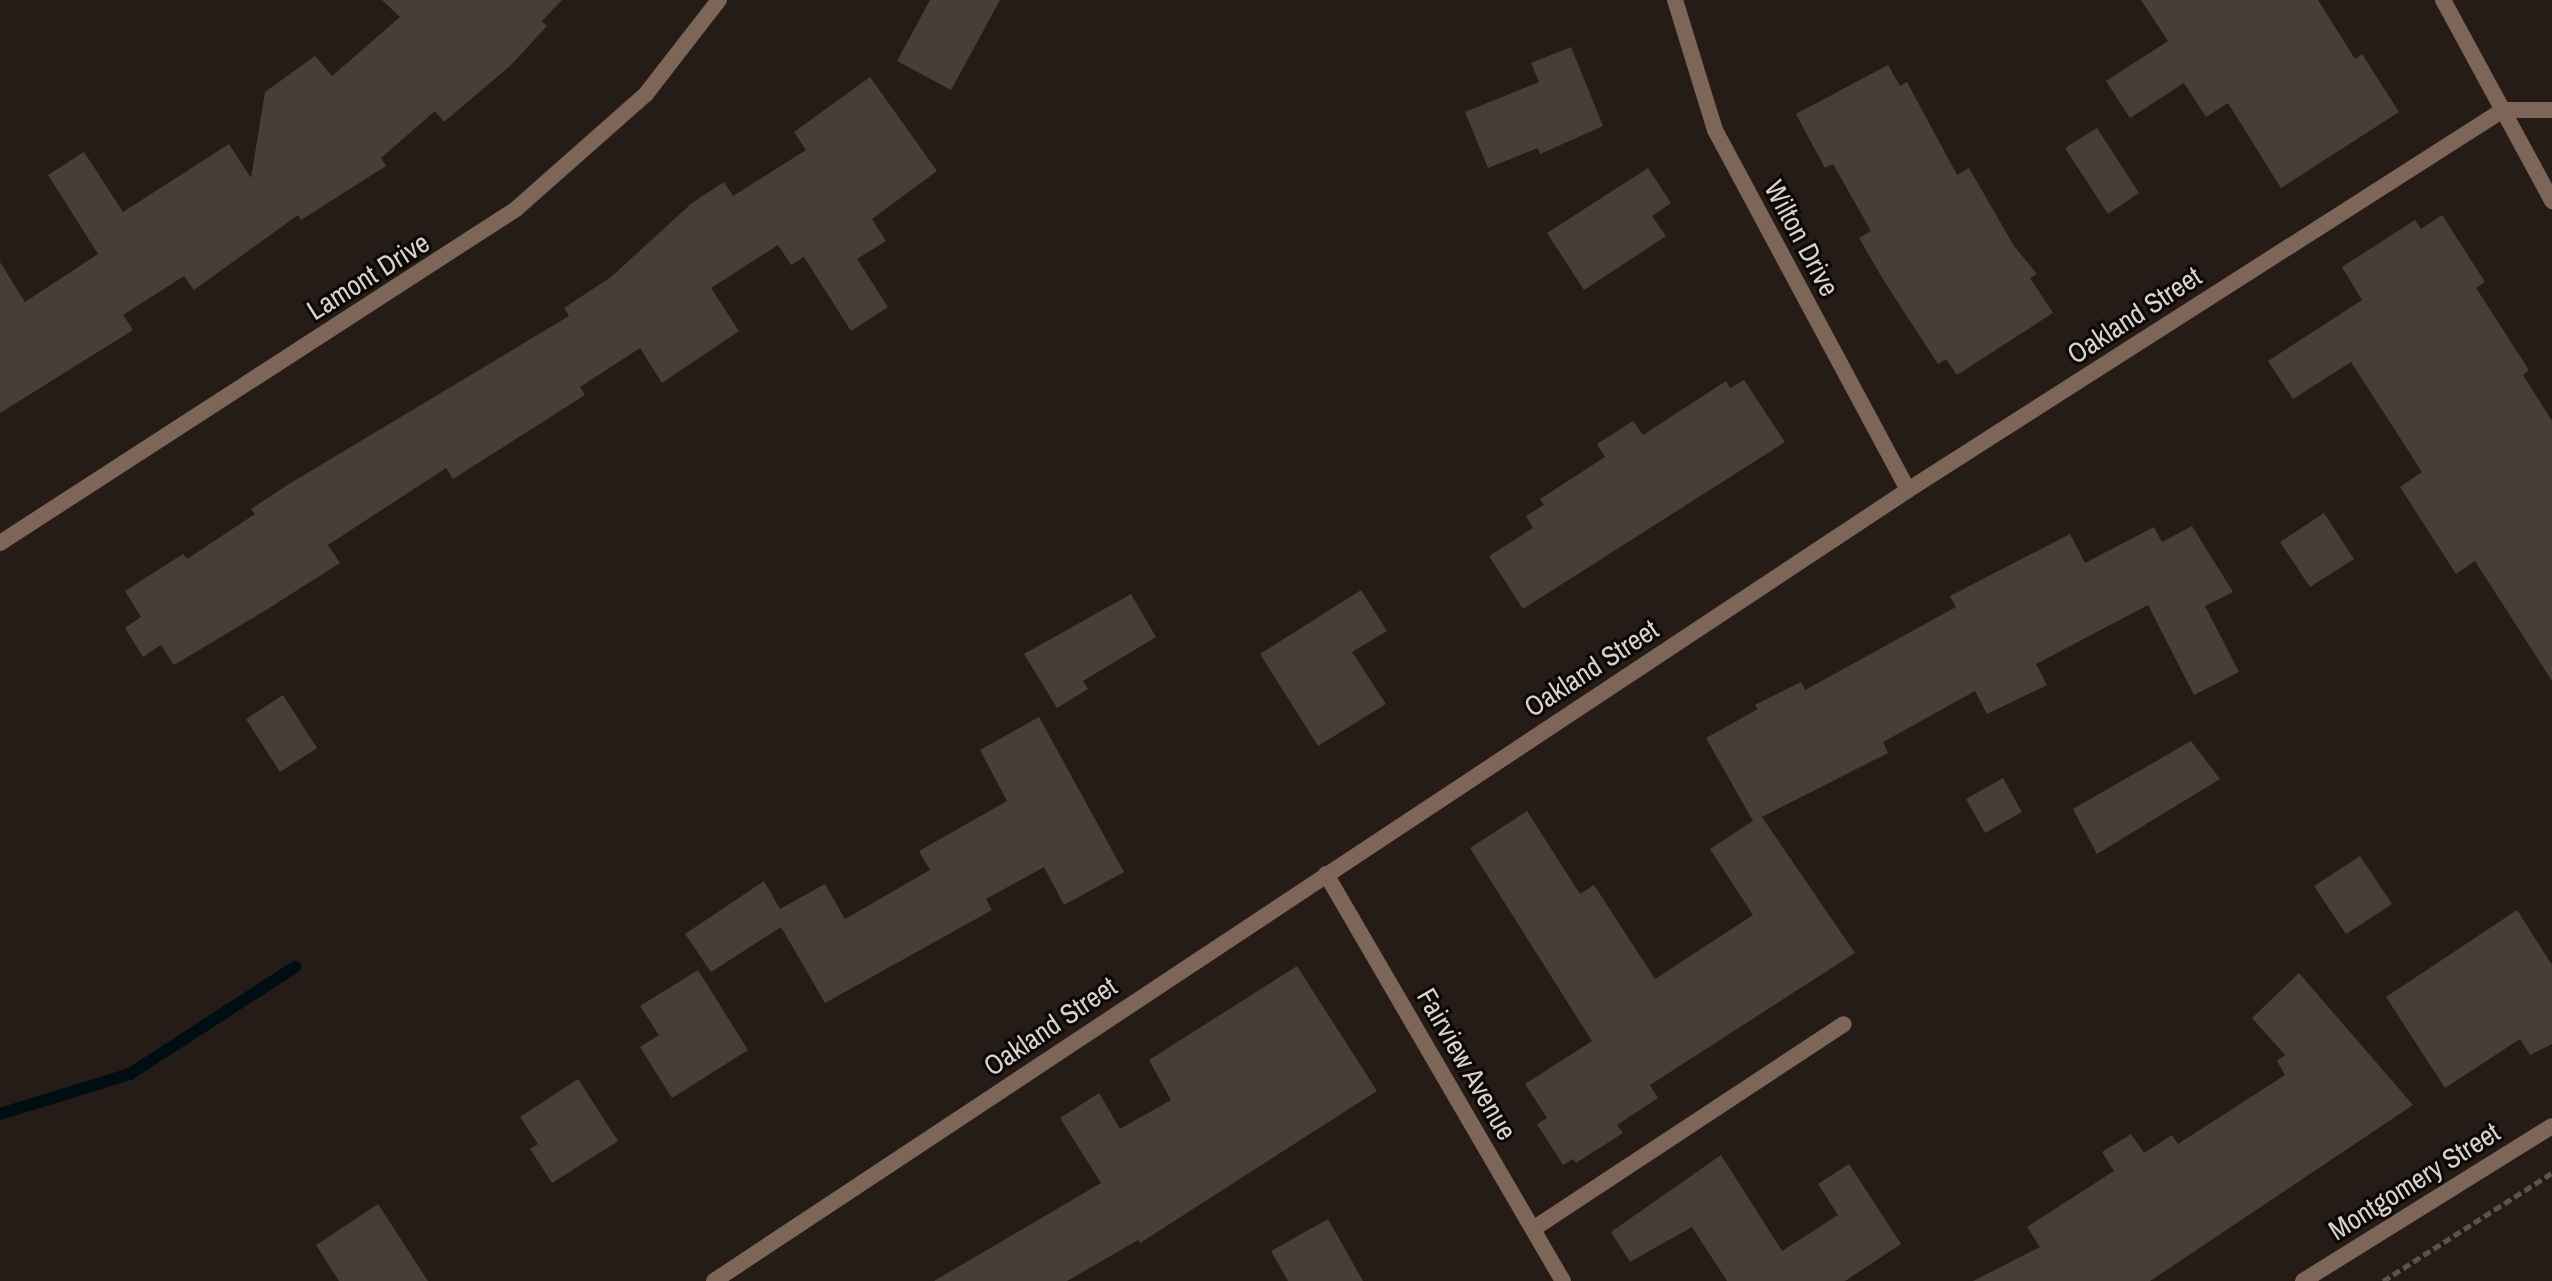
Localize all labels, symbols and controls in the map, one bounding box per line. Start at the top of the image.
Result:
street label: Wilton Drive [1758,174,1846,302]
street label: Lamont Drive [301,225,435,327]
street label: Oakland Street [2061,259,2207,371]
street label: Oakland Street [1518,612,1664,724]
street label: Oakland Street [977,969,1123,1083]
street label: Fairview Avenue [1410,982,1524,1146]
street label: Montgomery Street [2322,1115,2506,1247]

